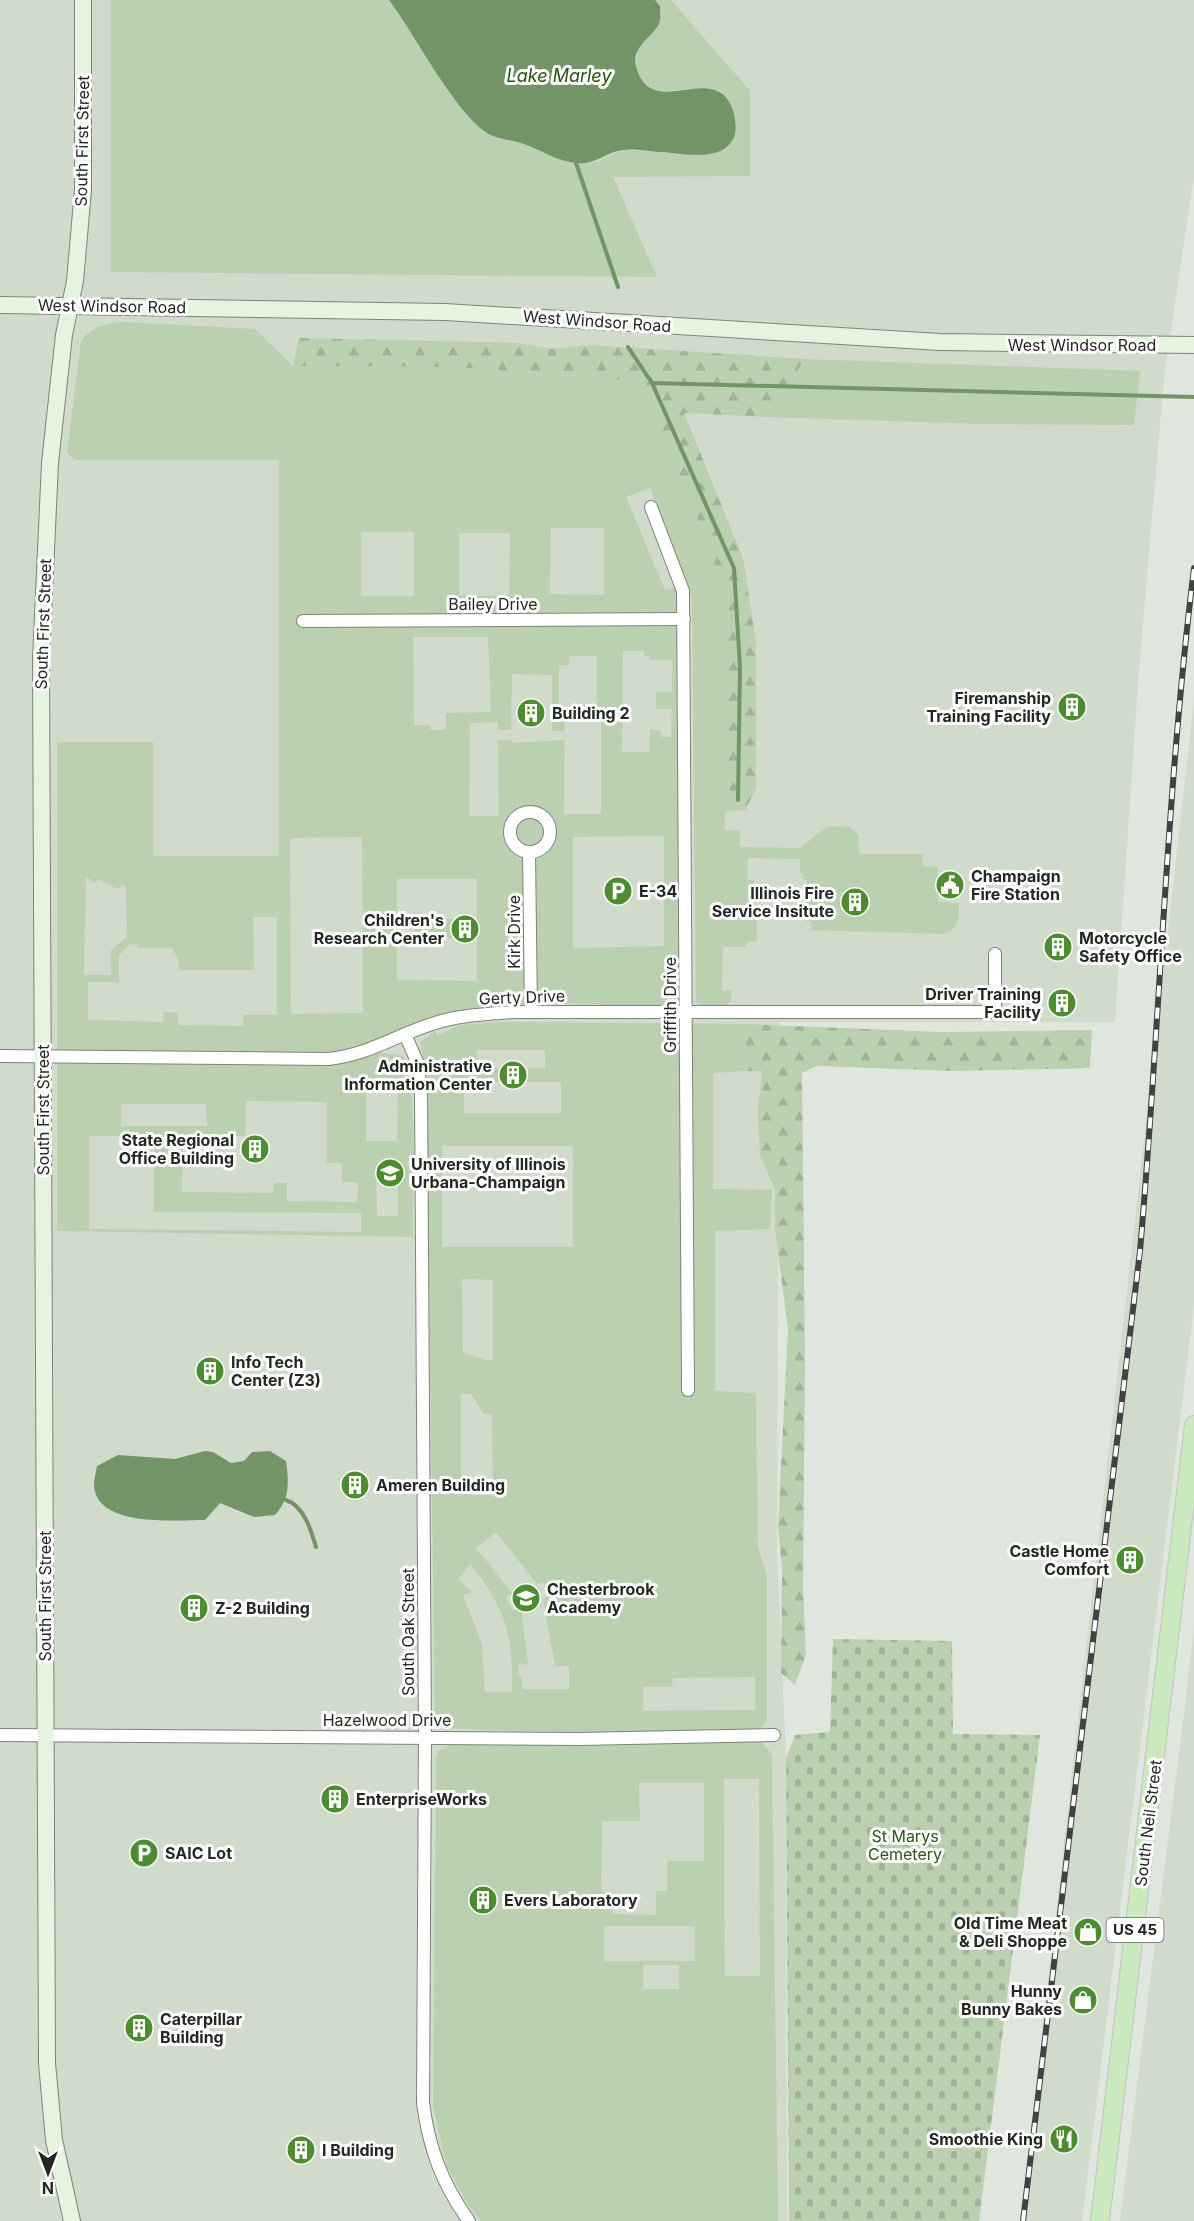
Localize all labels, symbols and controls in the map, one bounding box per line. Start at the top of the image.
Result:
water label: Lake Marley [507,65,612,86]
street label: South First Street [71,75,93,207]
street label: West Windsor Road [38,295,186,317]
street label: West Windsor Road [522,306,672,336]
street label: West Windsor Road [1008,335,1156,355]
street label: South First Street [31,558,55,690]
street label: Bailey Drive [448,594,538,614]
place label: Firemanship Training Facility [926,688,1051,726]
building icon: Firemanship Training Facility [1056,691,1088,723]
building icon: Building 2 [515,697,547,729]
place label: Building 2 [552,703,630,723]
place label: Champaign Fire Station [971,866,1061,904]
public building icon: Champaign Fire Station [934,869,966,901]
parking icon: E-34 [602,875,634,907]
place label: E-34 [639,881,677,901]
place label: Illinois Fire Service Insitute [712,883,834,921]
building icon: Illinois Fire Service Insitute [839,886,871,918]
street label: Kirk Drive [504,895,524,969]
place label: Children's Research Center [314,910,444,948]
building icon: Children's Research Center [449,913,481,945]
place label: Motorcycle Safety Office [1079,928,1182,966]
building icon: Motorcycle Safety Office [1042,931,1074,963]
street label: Griffith Drive [660,957,680,1053]
place label: Driver Training Facility [925,984,1041,1022]
street label: Gerty Drive [479,986,565,1008]
building icon: Driver Training Facility [1046,987,1078,1019]
street label: South First Street [33,1044,53,1176]
place label: Administrative Information Center [344,1056,492,1094]
building icon: Administrative Information Center [497,1059,529,1091]
place label: State Regional Office Building [119,1130,234,1168]
building icon: State Regional Office Building [239,1133,271,1165]
place label: University of Illinois Urbana-Champaign [411,1154,566,1192]
school or university icon: University of Illinois Urbana-Champaign [374,1157,406,1189]
place label: Info Tech Center (Z3) [231,1352,321,1390]
building icon: Info Tech Center (Z3) [194,1355,226,1387]
building icon: Ameren Building [339,1469,371,1501]
place label: Ameren Building [376,1475,505,1495]
street label: South First Street [35,1530,55,1662]
place label: Castle Home Comfort [1009,1541,1109,1579]
building icon: Castle Home Comfort [1114,1544,1146,1576]
street label: South Oak Street [398,1568,418,1696]
place label: Chesterbrook Academy [547,1579,655,1617]
school or university icon: Chesterbrook Academy [510,1582,542,1614]
building icon: Z-2 Building [178,1592,210,1624]
place label: Z-2 Building [215,1598,310,1618]
street label: Hazelwood Drive [323,1710,451,1730]
street label: South Neil Street [1130,1759,1166,1887]
building icon: EnterpriseWorks [319,1783,351,1815]
place label: EnterpriseWorks [356,1789,487,1809]
park label: St Marys Cemetery [868,1826,942,1864]
parking icon: SAIC Lot [128,1837,160,1869]
place label: SAIC Lot [165,1843,232,1863]
building icon: Evers Laboratory [467,1884,499,1916]
place label: Evers Laboratory [504,1890,638,1910]
place label: Old Time Meat & Deli Shoppe [954,1913,1067,1951]
shop icon: Old Time Meat & Deli Shoppe [1072,1916,1104,1948]
road number: US 45 [1106,1918,1164,1942]
place label: Hunny Bunny Bakes [961,1981,1062,2019]
shop icon: Hunny Bunny Bakes [1067,1984,1099,2016]
place label: Caterpillar Building [160,2009,242,2047]
building icon: Caterpillar Building [123,2012,155,2044]
restaurant icon: Smoothie King [1048,2123,1080,2155]
place label: Smoothie King [929,2129,1043,2149]
building icon: I Building [285,2134,317,2166]
place label: I Building [322,2140,394,2160]
north arrow [18,2143,78,2203]
text: N [42,2178,54,2198]

